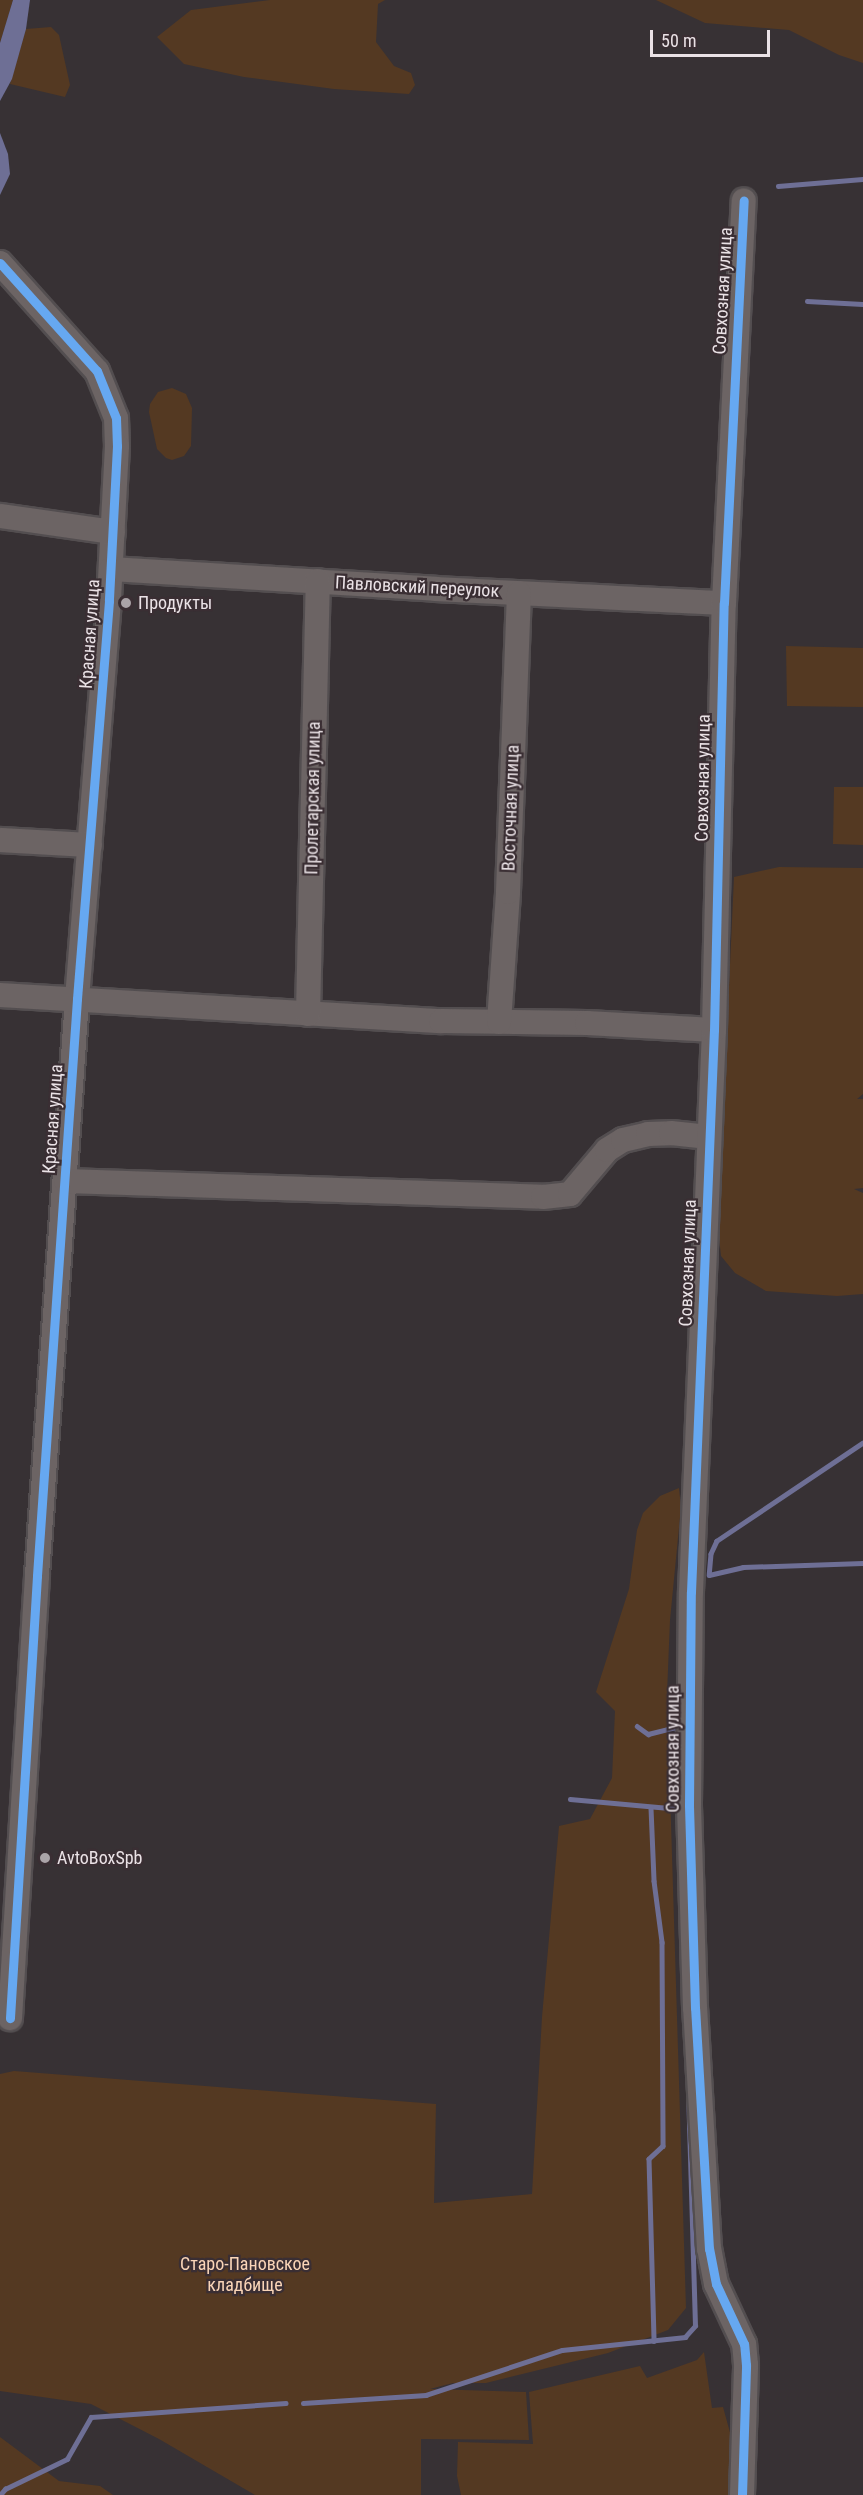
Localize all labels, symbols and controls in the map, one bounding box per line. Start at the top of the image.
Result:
scale bar [653,18,773,56]
text: 50 m [661,30,696,51]
street label: Совхозная улица [709,227,737,355]
street label: Павловский переулок [334,572,500,602]
street label: Красная улица [75,578,105,690]
place label: Продукты [138,592,212,614]
marker: Продукты [119,596,133,610]
street label: Совхозная улица [691,714,715,842]
street label: Пролетарская улица [301,721,325,875]
street label: Восточная улица [498,745,524,871]
street label: Красная улица [38,1063,68,1175]
street label: Совхозная улица [675,1199,701,1327]
street label: Совхозная улица [662,1685,684,1813]
place label: AvtoBoxSpb [57,1847,142,1869]
marker: AvtoBoxSpb [38,1851,52,1865]
park label: Старо-Пановское кладбище [180,2254,310,2296]

